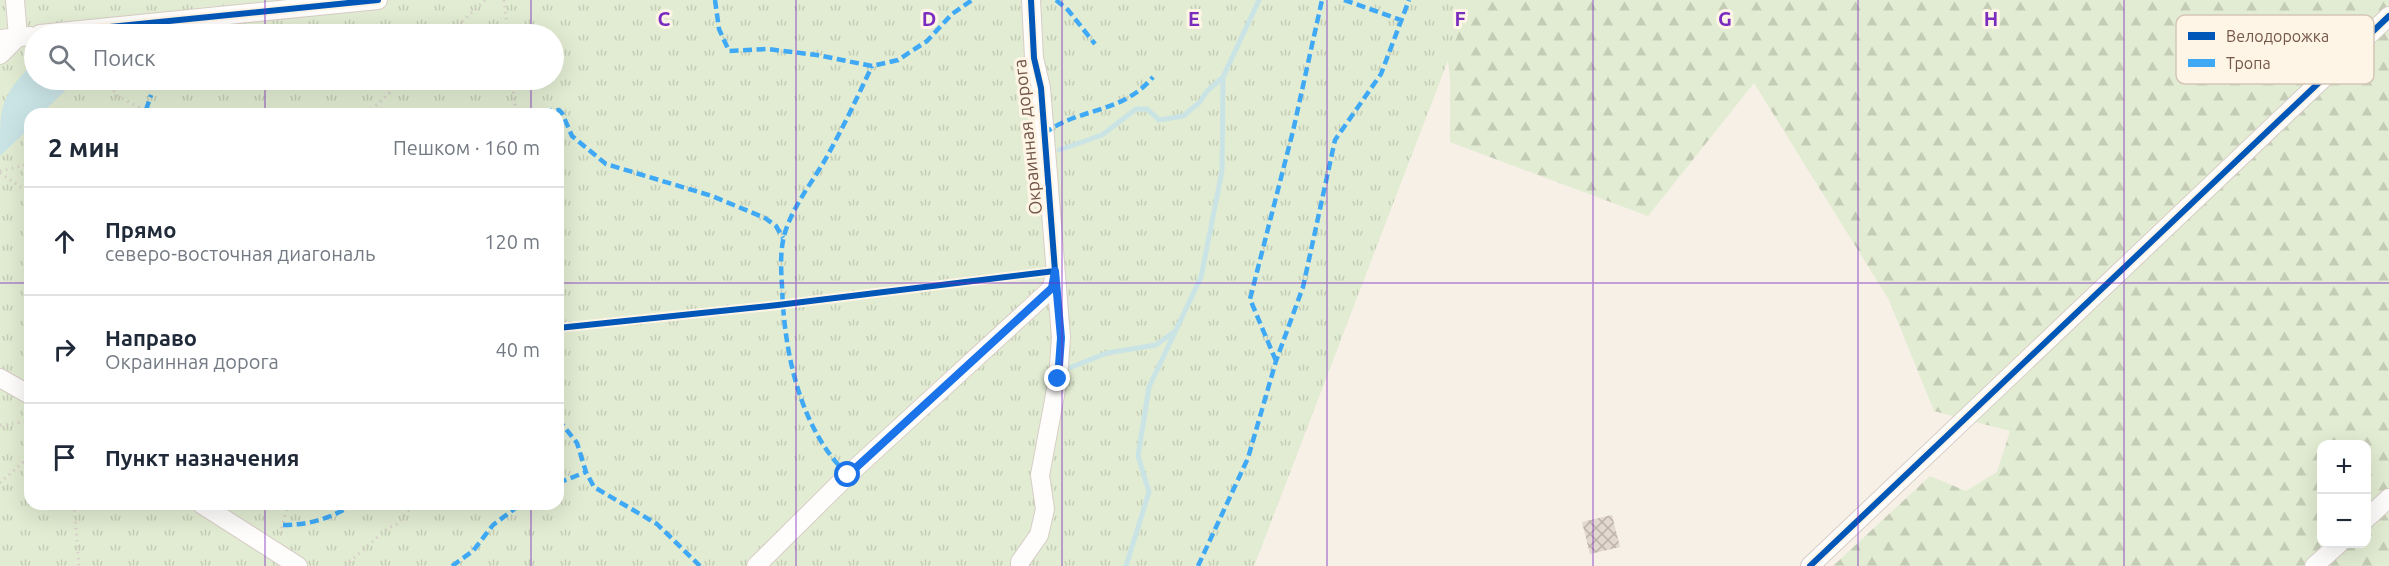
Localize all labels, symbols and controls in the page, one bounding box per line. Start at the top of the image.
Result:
text: C [658,7,671,30]
text: D [922,7,936,30]
text: E [1188,7,1200,30]
text: F [1454,7,1466,30]
text: G [1718,7,1732,30]
text: H [1984,7,1998,30]
legend [2176,15,2374,84]
search box [24,24,564,90]
text: Велодорожка [2226,27,2329,45]
icon: search [45,41,78,74]
text: Поиск [93,45,156,70]
text: Тропа [2226,54,2271,72]
street label: Окраинная дорога [1009,58,1045,216]
text: 2 мин [48,133,120,162]
text: Пешком · 160 m [393,136,540,159]
text: Прямо [105,217,176,242]
icon: ahead [48,225,81,258]
text: 120 m [484,230,540,253]
text: северо-восточная диагональ [105,242,375,265]
text: Направо [105,325,197,350]
icon: right [48,333,81,366]
text: 40 m [496,338,540,361]
text: Окраинная дорога [105,350,279,373]
route end [1044,365,1070,391]
map controls [2317,440,2371,548]
button: + [2317,440,2371,494]
icon: arrive [48,441,81,474]
text: Пункт назначения [105,445,299,470]
route start [834,461,860,487]
button: − [2317,494,2371,548]

